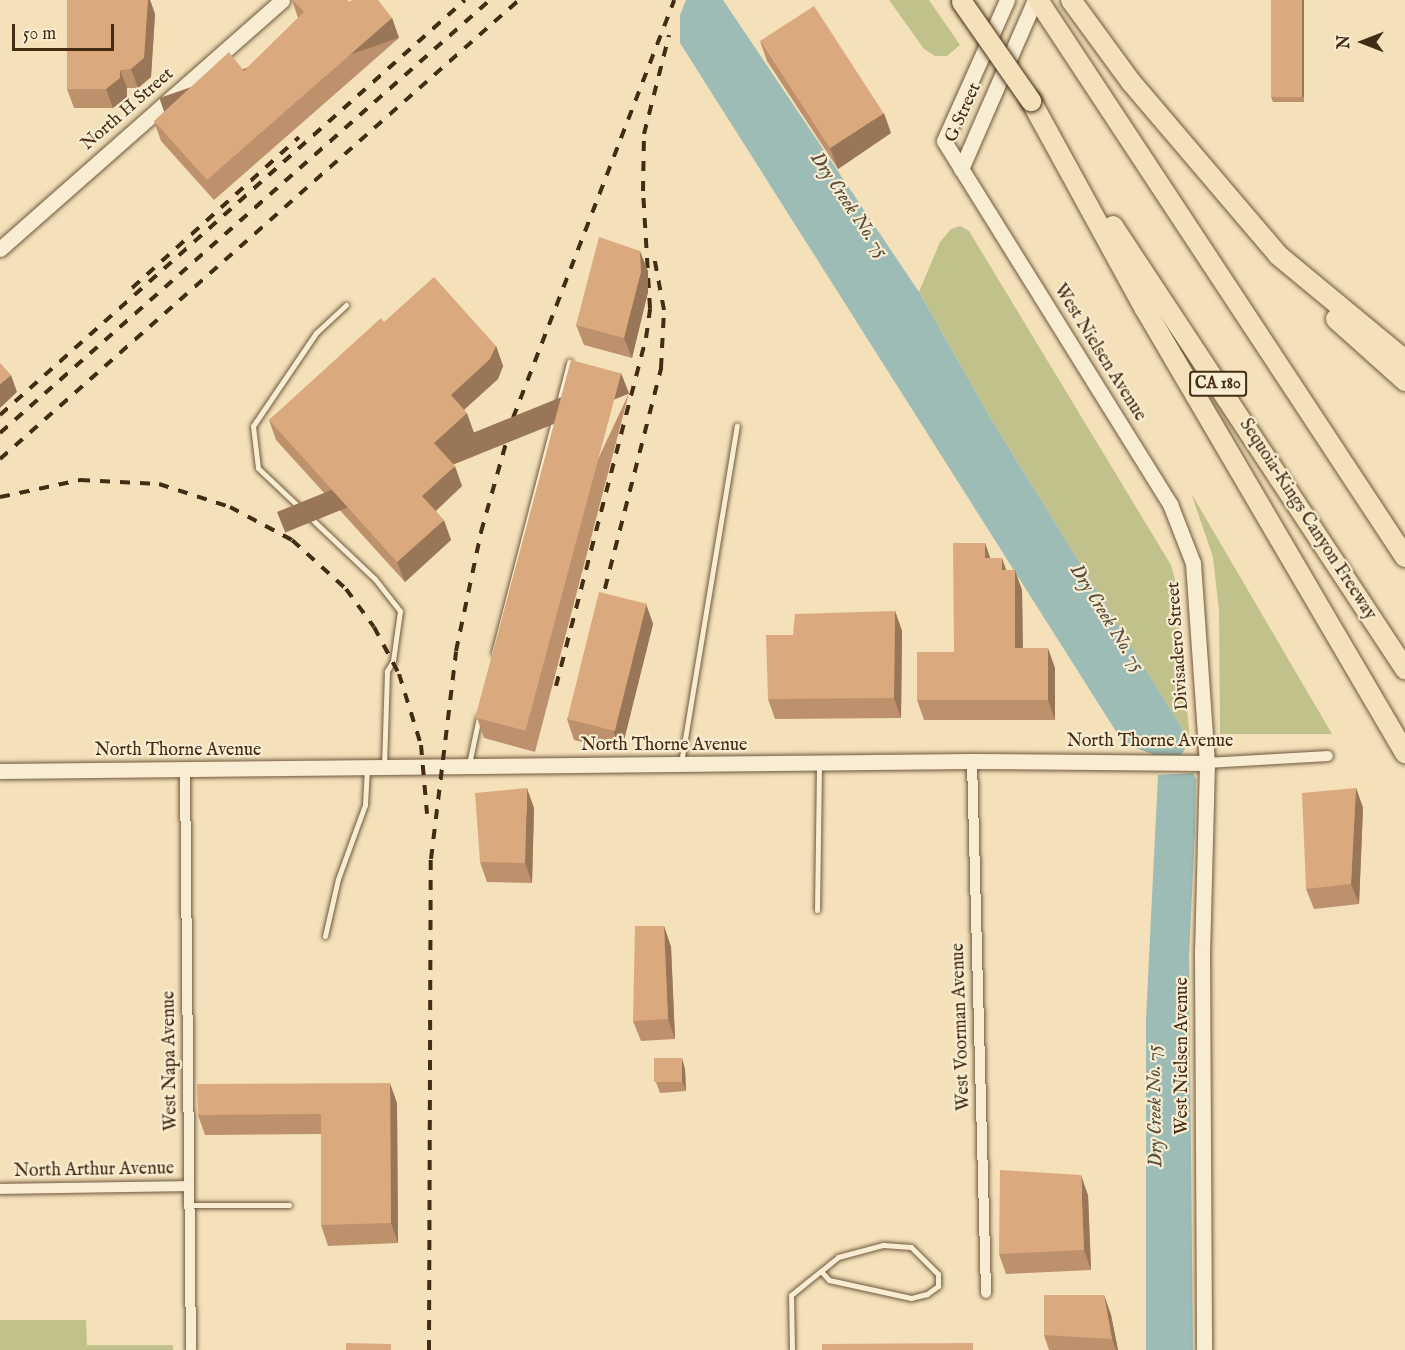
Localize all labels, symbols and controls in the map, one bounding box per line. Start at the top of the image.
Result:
scale bar [15,12,117,50]
north arrow [1333,12,1393,72]
text: 50 m [23,23,56,46]
text: N [1335,35,1355,49]
street label: North H Street [77,64,179,156]
street label: G Street [941,80,987,146]
water label: Dry Creek No. 75 [805,147,893,263]
street label: West Nielsen Avenue [1048,281,1150,425]
road number: CA 180 [1188,371,1248,397]
street label: Sequoia–Kings Canyon Freeway [1234,415,1380,625]
water label: Dry Creek No. 75 [1064,559,1150,677]
street label: Divisadero Street [1164,581,1194,711]
street label: North Thorne Avenue [1067,731,1233,753]
street label: North Thorne Avenue [581,735,747,757]
street label: North Thorne Avenue [95,740,261,762]
street label: West Voorman Avenue [948,943,976,1111]
street label: West Nielsen Avenue [1172,977,1194,1135]
street label: West Napa Avenue [159,991,183,1131]
water label: Dry Creek No. 75 [1142,1044,1168,1168]
street label: North Arthur Avenue [14,1159,174,1183]

